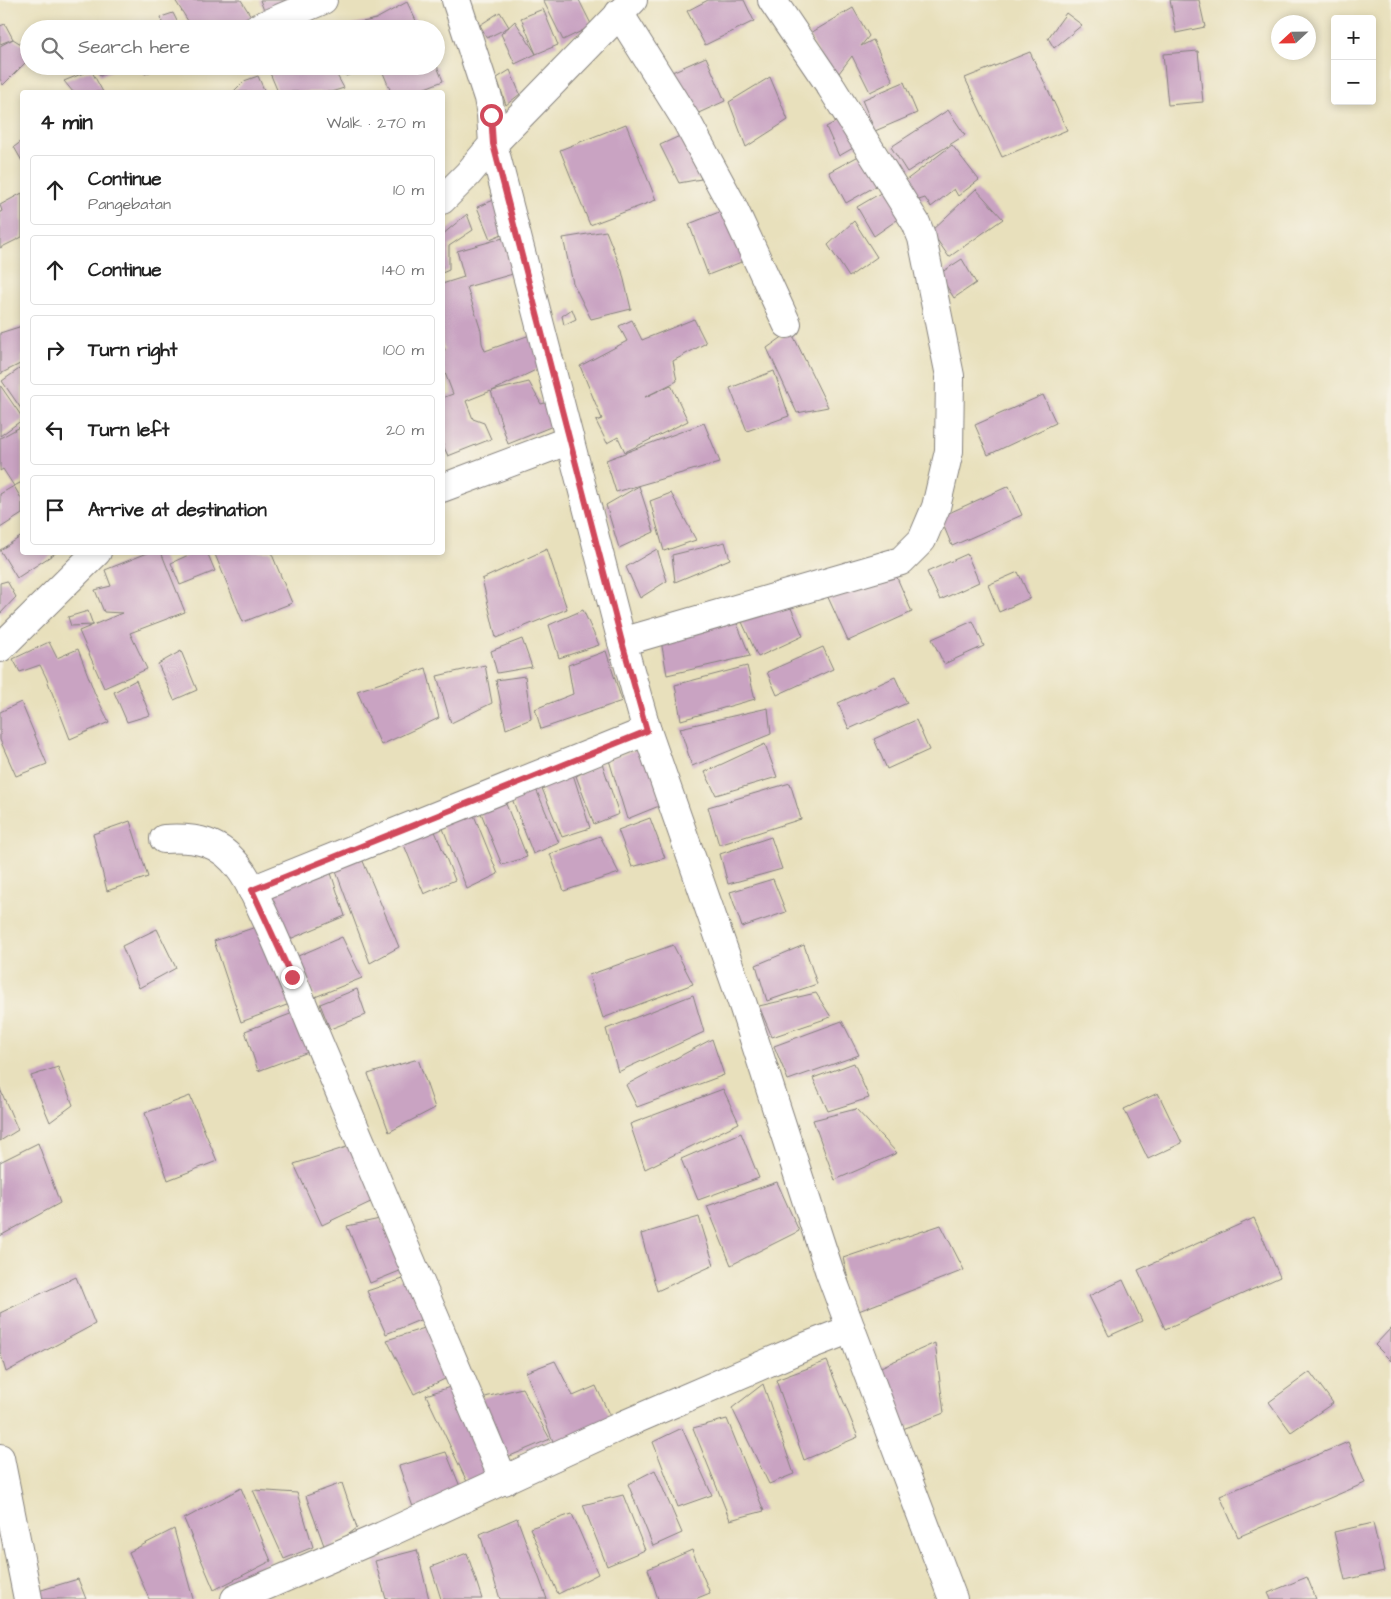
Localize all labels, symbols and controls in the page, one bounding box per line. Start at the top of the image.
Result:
north arrow [1271,15,1316,60]
map controls [1331,15,1376,105]
button: + [1331,15,1376,60]
search box [20,20,445,75]
icon: search [38,34,66,62]
text: Search here [78,34,190,61]
button: − [1331,60,1376,105]
route start [480,104,503,127]
text: 4 min [40,108,93,137]
text: Walk · 270 m [326,112,425,134]
text: Continue [88,166,162,193]
icon: ahead [41,176,69,204]
text: 10 m [393,179,424,201]
text: Pangebatan [88,193,171,215]
icon: ahead [41,256,69,284]
text: Continue [88,257,162,284]
text: 140 m [382,259,424,281]
icon: right [41,336,69,364]
text: Turn right [88,337,177,364]
text: 100 m [383,339,424,361]
icon: left [41,416,69,444]
text: Turn left [88,417,169,444]
text: 20 m [386,419,424,441]
icon: arrive [41,496,69,524]
text: Arrive at destination [88,497,267,524]
route end [281,966,304,989]

